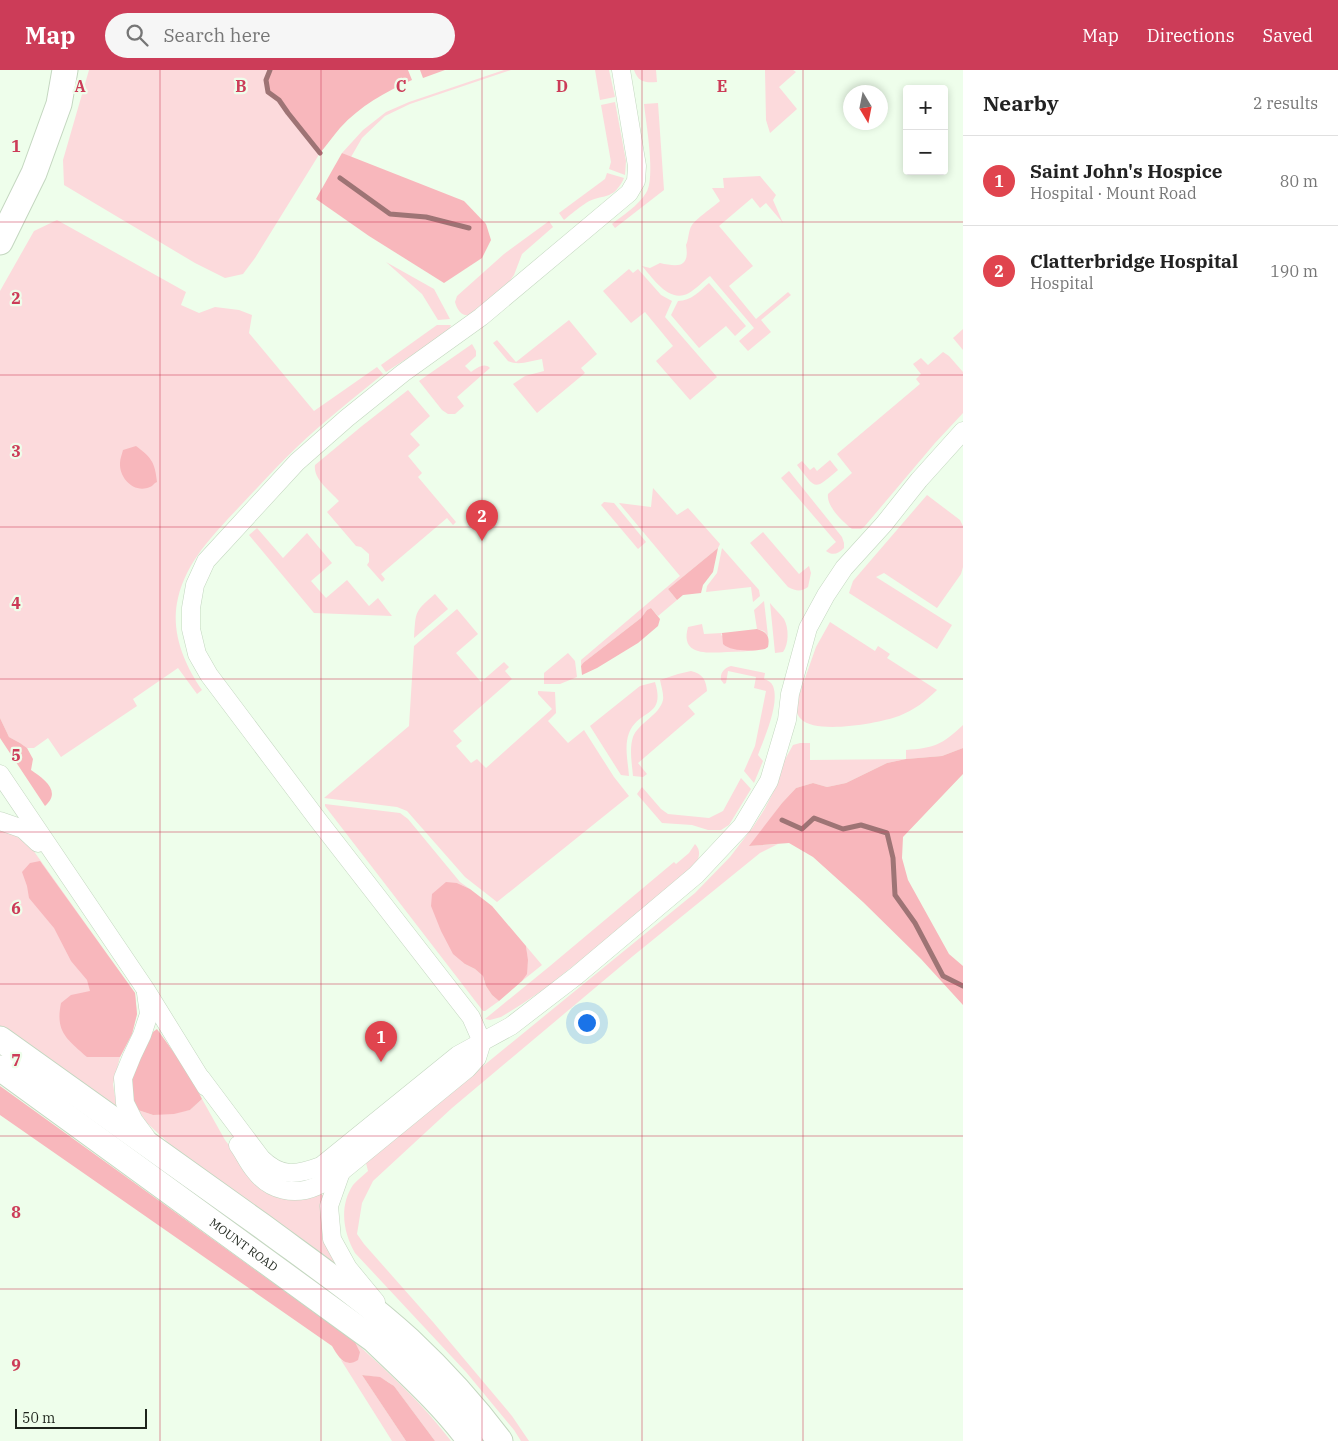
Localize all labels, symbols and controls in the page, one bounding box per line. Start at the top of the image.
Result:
search box [105,13,455,58]
text: Map [25,19,75,51]
icon: search [123,21,151,49]
text: Search here [163,23,270,47]
text: Map [1082,24,1119,47]
text: Directions [1147,24,1235,47]
text: Saved [1263,24,1313,47]
text: A [74,76,86,96]
text: B [235,76,247,96]
text: C [396,76,406,96]
text: D [556,76,568,96]
text: E [717,76,727,96]
north arrow [843,85,888,130]
map controls [903,85,948,175]
button: + [903,85,948,130]
text: Nearby [983,89,1059,117]
text: 2 results [1253,93,1318,113]
button: − [903,130,948,175]
text: 1 [11,136,21,156]
text: Saint John's Hospice [1030,159,1223,183]
text: 1 [994,171,1004,191]
text: 80 m [1280,171,1318,191]
text: Hospital · Mount Road [1030,183,1197,203]
text: Clatterbridge Hospital [1030,249,1238,273]
text: 2 [994,261,1004,281]
text: 190 m [1270,261,1318,281]
text: Hospital [1030,273,1093,293]
text: 2 [11,288,21,308]
text: 3 [11,441,21,461]
pin: 2 [466,500,498,541]
text: 4 [11,593,21,613]
text: 5 [11,745,21,765]
text: 6 [11,898,21,918]
your location [574,1010,600,1036]
pin: 1 [365,1021,397,1062]
text: 7 [11,1050,21,1070]
text: 8 [11,1202,21,1222]
street label: MOUNT ROAD [207,1215,281,1274]
text: 9 [11,1355,21,1375]
scale bar [15,1406,148,1429]
text: 50 m [22,1409,55,1427]

